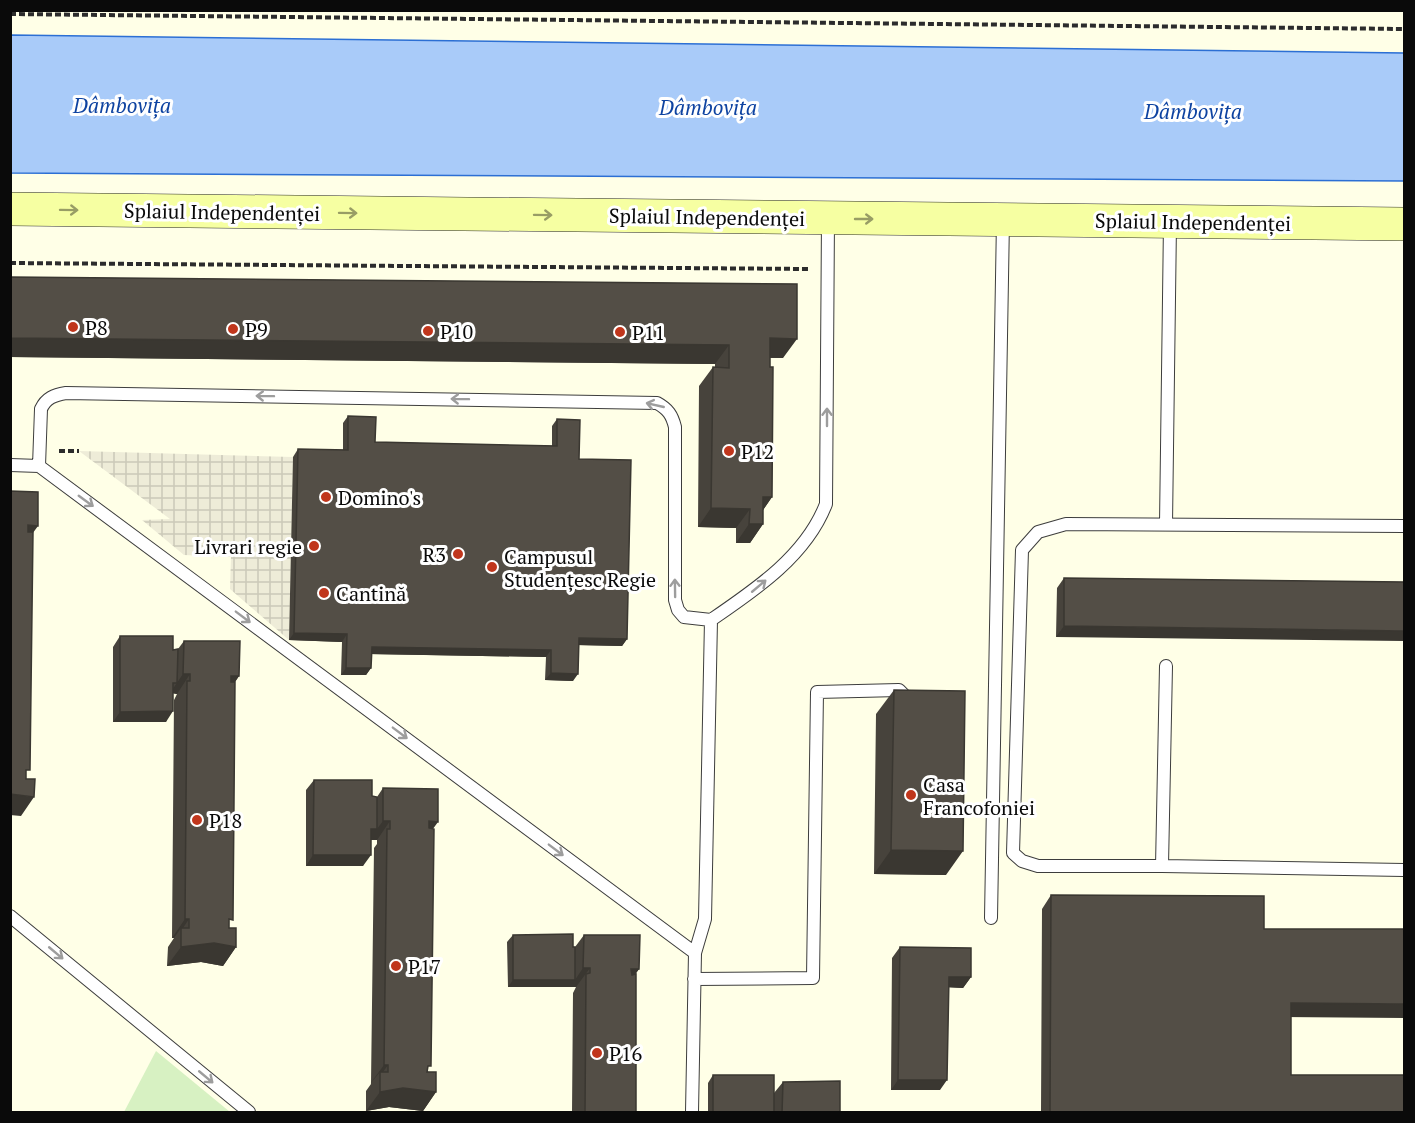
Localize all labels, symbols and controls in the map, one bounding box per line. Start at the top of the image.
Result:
water label: Dâmbovița [72,91,171,119]
water label: Dâmbovița [658,93,757,121]
water label: Dâmbovița [1143,97,1242,125]
street label: Splaiul Independenței [124,197,320,227]
street label: Splaiul Independenței [609,202,805,232]
one-way arrow [58,204,78,216]
one-way arrow [337,207,357,219]
street label: Splaiul Independenței [1095,207,1291,237]
one-way arrow [532,210,552,221]
one-way arrow [853,213,873,225]
place label: P8 [85,314,108,341]
place label: P9 [245,316,268,343]
place label: P10 [440,318,473,345]
place label: P11 [632,319,665,346]
marker: P8 [66,320,80,334]
marker: P9 [226,322,240,336]
marker: P10 [421,324,435,338]
marker: P11 [613,325,627,339]
one-way arrow [256,390,276,402]
one-way arrow [451,394,471,405]
one-way arrow [646,398,665,410]
one-way arrow [821,407,833,427]
place label: P12 [741,438,774,465]
marker: P12 [722,444,736,458]
place label: Domino's [338,484,421,511]
marker: Domino's [319,490,333,504]
one-way arrow [78,495,94,507]
place label: Livrari regie [194,533,302,560]
marker: Livrari regie [307,539,321,553]
place label: R3 [423,541,446,568]
place label: Campusul Studențesc Regie [504,543,656,593]
marker: R3 [451,547,465,561]
marker: Campusul Studențesc Regie [485,560,499,574]
one-way arrow [669,579,681,599]
one-way arrow [751,579,766,593]
place label: Cantină [336,580,406,607]
marker: Cantină [317,586,331,600]
one-way arrow [235,610,251,623]
one-way arrow [391,727,407,740]
place label: Casa Francofoniei [923,771,1035,821]
marker: Casa Francofoniei [904,788,918,802]
place label: P18 [209,807,242,834]
marker: P18 [190,813,204,827]
one-way arrow [548,843,564,856]
one-way arrow [48,947,64,960]
place label: P17 [408,953,441,980]
marker: P17 [389,959,403,973]
place label: P16 [609,1040,643,1067]
marker: P16 [590,1046,604,1060]
one-way arrow [198,1071,214,1084]

